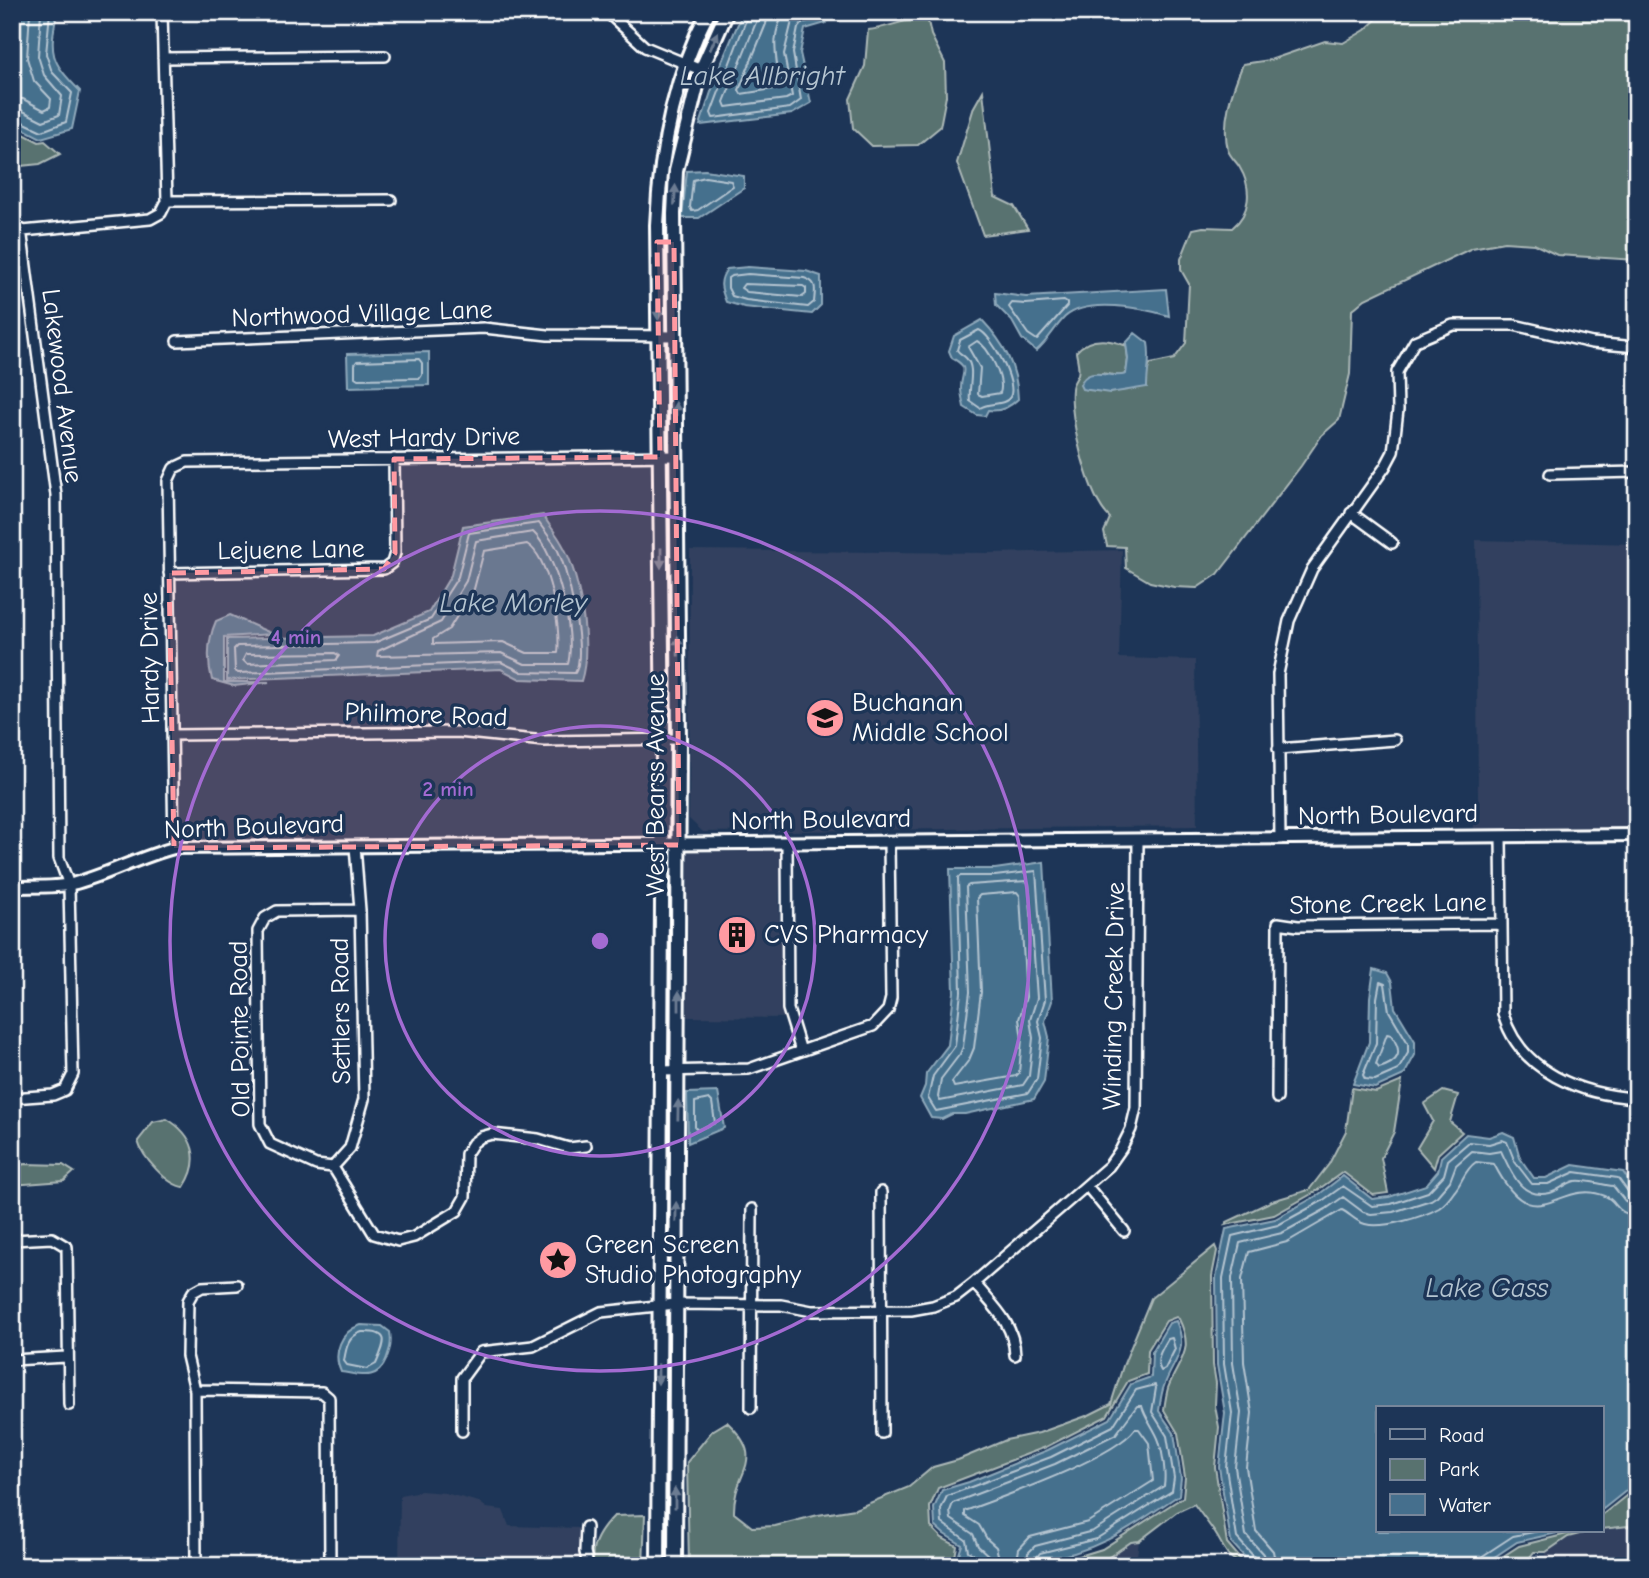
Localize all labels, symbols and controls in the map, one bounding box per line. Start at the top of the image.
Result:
one-way arrow [708,31,720,51]
water label: Lake Allbright [680,60,846,92]
one-way arrow [670,183,681,205]
street label: Lakewood Avenue [35,287,89,485]
street label: Northwood Village Lane [231,294,493,334]
one-way arrow [652,300,664,322]
one-way arrow [670,401,681,423]
street label: West Hardy Drive [327,421,521,455]
street label: Lejuene Lane [217,534,365,566]
one-way arrow [655,547,667,569]
water label: Lake Morley [439,587,588,619]
street label: Hardy Drive [134,592,166,724]
text: 4 min [271,625,321,649]
one-way arrow [672,635,684,657]
street label: West Bearss Avenue [641,673,671,897]
place label: Buchanan Middle School [852,688,1009,748]
street label: Philmore Road [344,697,508,733]
school or university icon: Buchanan Middle School [804,697,846,739]
text: 2 min [422,777,474,801]
street label: North Boulevard [1298,798,1478,832]
street label: North Boulevard [731,803,911,837]
street label: North Boulevard [163,809,345,845]
street label: Winding Creek Drive [1097,882,1131,1110]
street label: Stone Creek Lane [1289,887,1487,921]
building icon: CVS Pharmacy [716,914,758,956]
place label: CVS Pharmacy [764,920,929,950]
centre of rings [588,929,612,953]
street label: Settlers Road [325,937,357,1085]
street label: Old Pointe Road [223,940,257,1118]
one-way arrow [673,989,685,1011]
one-way arrow [672,1099,684,1121]
one-way arrow [671,1200,682,1222]
place label: Green Screen Studio Photography [585,1230,801,1290]
place icon: Green Screen Studio Photography [537,1239,579,1281]
water label: Lake Gass [1426,1272,1549,1304]
one-way arrow [652,1363,664,1385]
legend [1376,1406,1604,1532]
text: Road [1439,1423,1484,1447]
text: Park [1439,1457,1479,1481]
one-way arrow [669,1486,681,1508]
text: Water [1439,1493,1492,1517]

